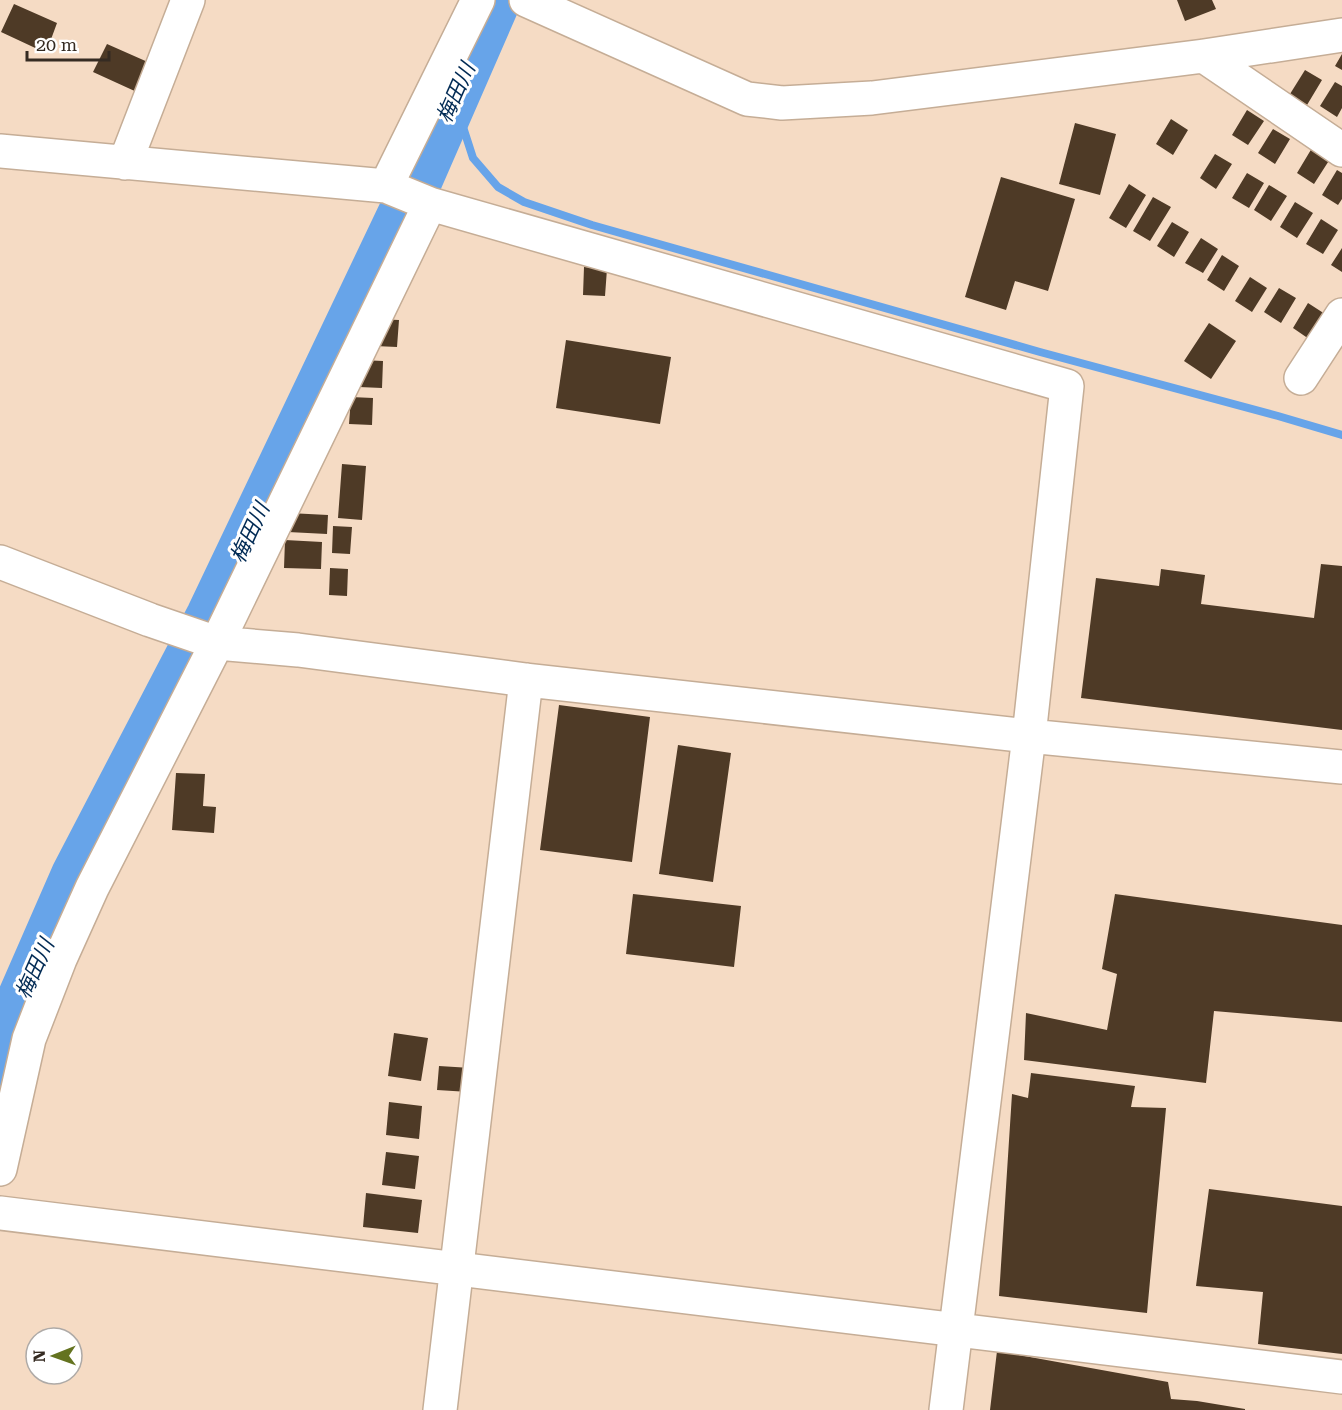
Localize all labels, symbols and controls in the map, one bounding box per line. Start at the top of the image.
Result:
scale bar [27,24,110,62]
text: 20 m [36,34,77,55]
water label: 梅田川 [432,58,481,127]
water label: 梅田川 [226,498,275,567]
water label: 梅田川 [11,934,60,1003]
north arrow [24,1326,84,1386]
text: N [30,1350,49,1363]

